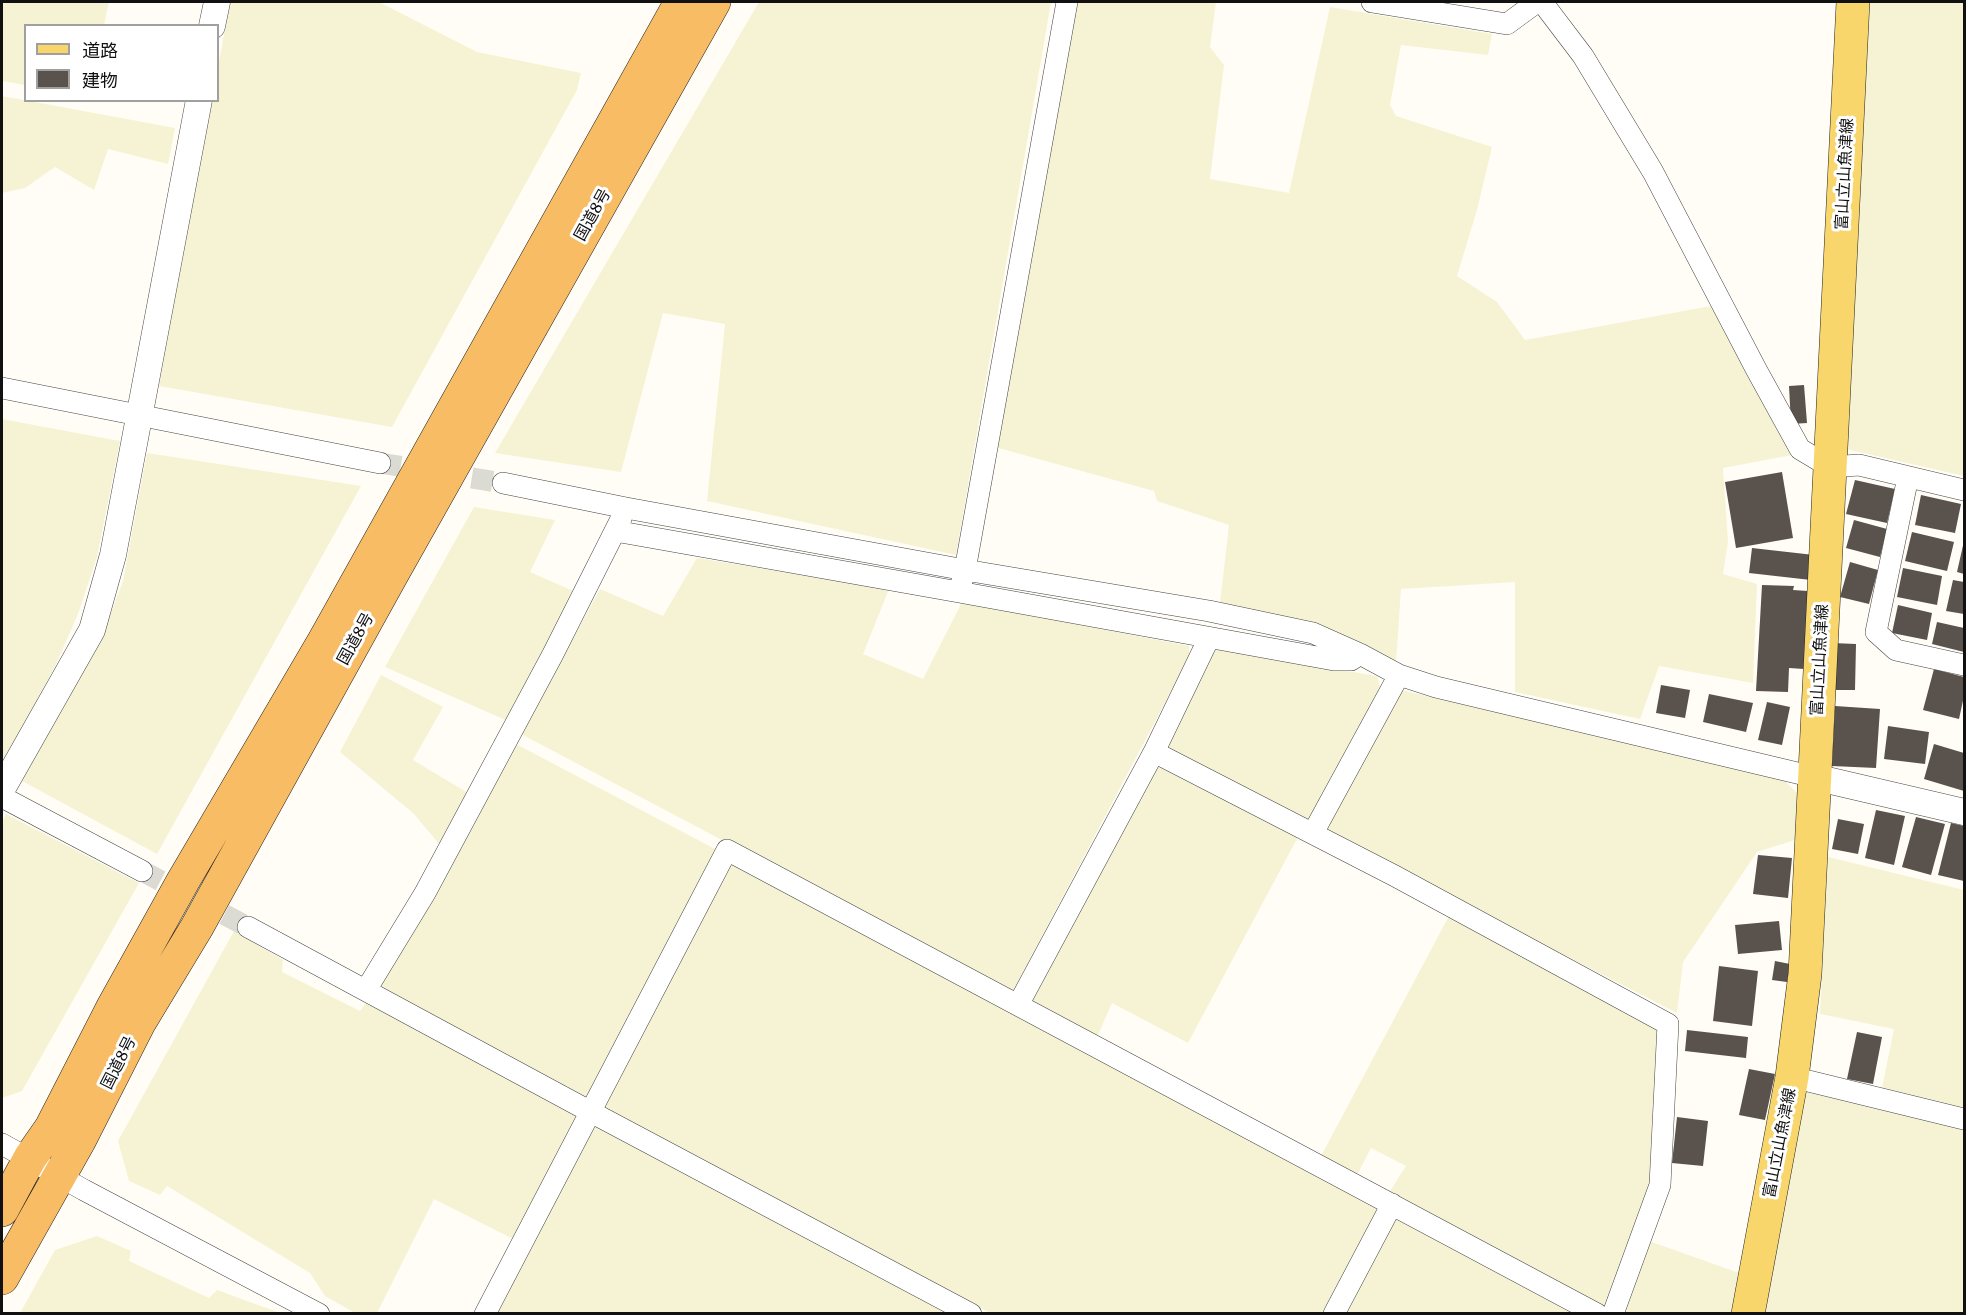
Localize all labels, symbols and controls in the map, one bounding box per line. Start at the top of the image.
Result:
legend [24,24,219,102]
text: 道路 [82,36,118,63]
text: 建物 [82,66,118,93]
street label: 富山立山魚津線 [1832,118,1858,230]
street label: 国道8号 [571,185,615,245]
street label: 富山立山魚津線 [1807,604,1833,716]
street label: 国道8号 [334,609,378,669]
street label: 国道8号 [98,1033,140,1093]
street label: 富山立山魚津線 [1760,1086,1800,1200]

